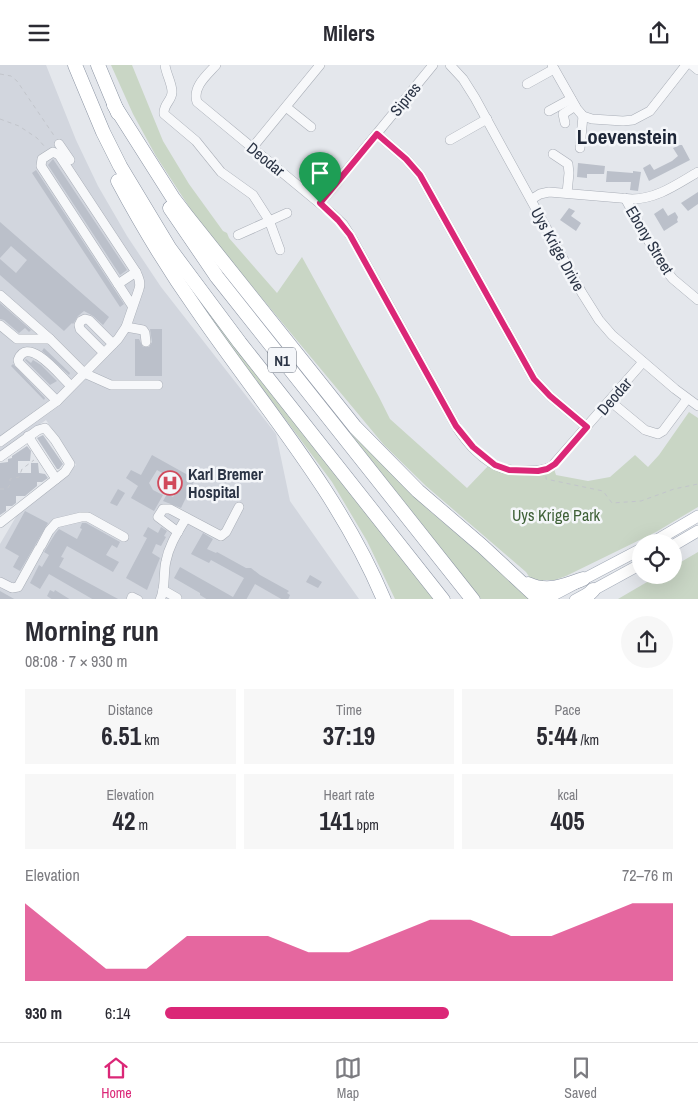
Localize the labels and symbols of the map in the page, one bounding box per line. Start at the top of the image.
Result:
street label: Sipres [385,77,425,121]
district label: Loevenstein [577,122,677,151]
street label: Deodar [242,137,290,181]
pin [299,152,341,203]
street label: Ebony Street [621,202,679,278]
street label: Uys Krige Drive [526,203,590,295]
road number: N1 [268,347,296,373]
street label: Deodar [592,372,637,419]
place label: Karl Bremer Hospital [188,463,264,503]
hospital icon: Karl Bremer Hospital [157,470,183,496]
park label: Uys Krige Park [512,504,601,526]

